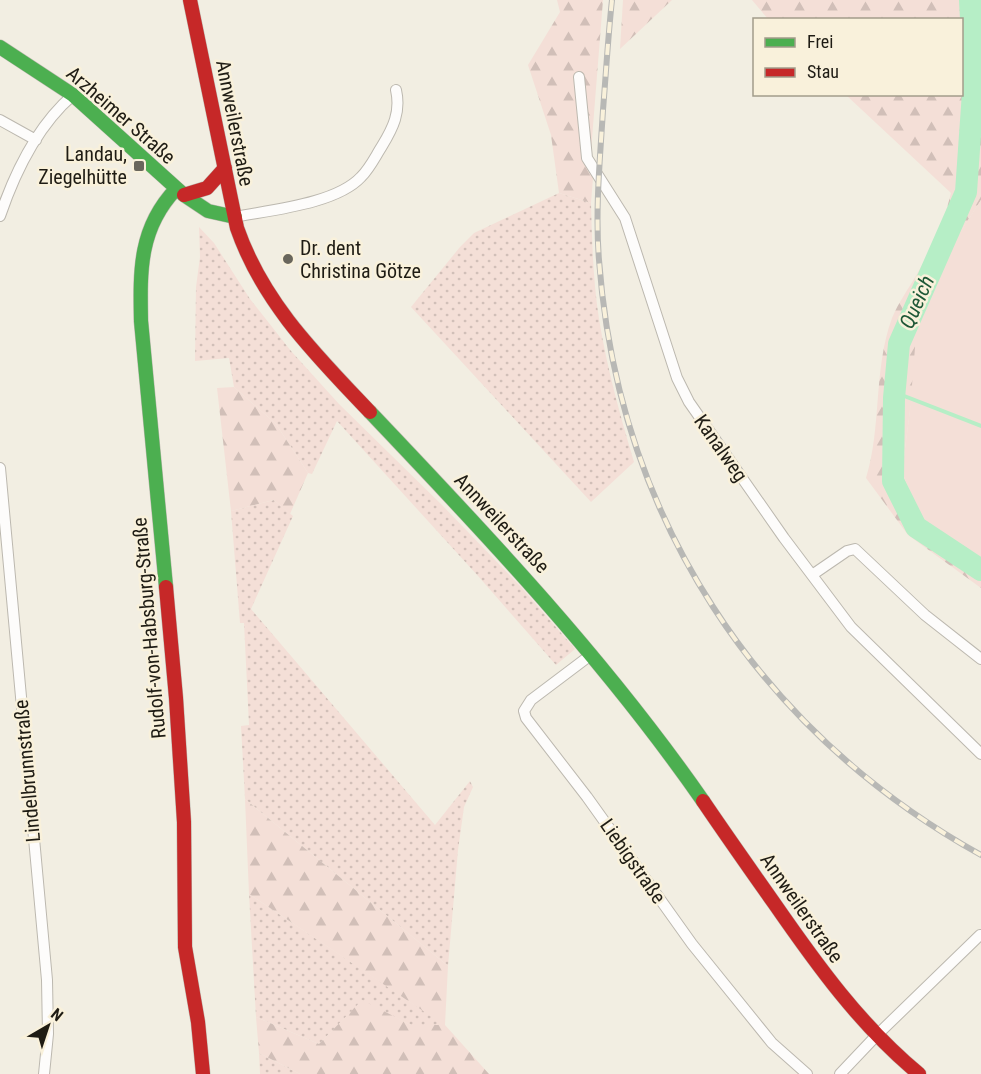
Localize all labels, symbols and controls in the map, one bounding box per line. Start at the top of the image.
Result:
legend [753,18,963,96]
text: Frei [807,31,833,52]
street label: Annweilerstraße [211,58,259,188]
street label: Arzheimer Straße [62,61,180,169]
text: Stau [807,61,839,82]
place label: Landau, Ziegelhütte [38,142,127,189]
marker: Landau, Ziegelhütte [132,159,146,173]
place label: Dr. dent Christina Götze [300,236,421,283]
marker: Dr. dent Christina Götze [281,252,295,266]
water label: Queich [895,272,939,332]
street label: Kanalweg [689,410,753,486]
street label: Annweilerstraße [450,468,554,578]
street label: Rudolf-von-Habsburg-Straße [127,516,171,740]
street label: Lindelbrunnstraße [9,699,45,843]
street label: Liebigstraße [595,814,671,908]
street label: Annweilerstraße [755,849,849,967]
north arrow [18,996,78,1056]
text: N [47,1004,67,1025]

